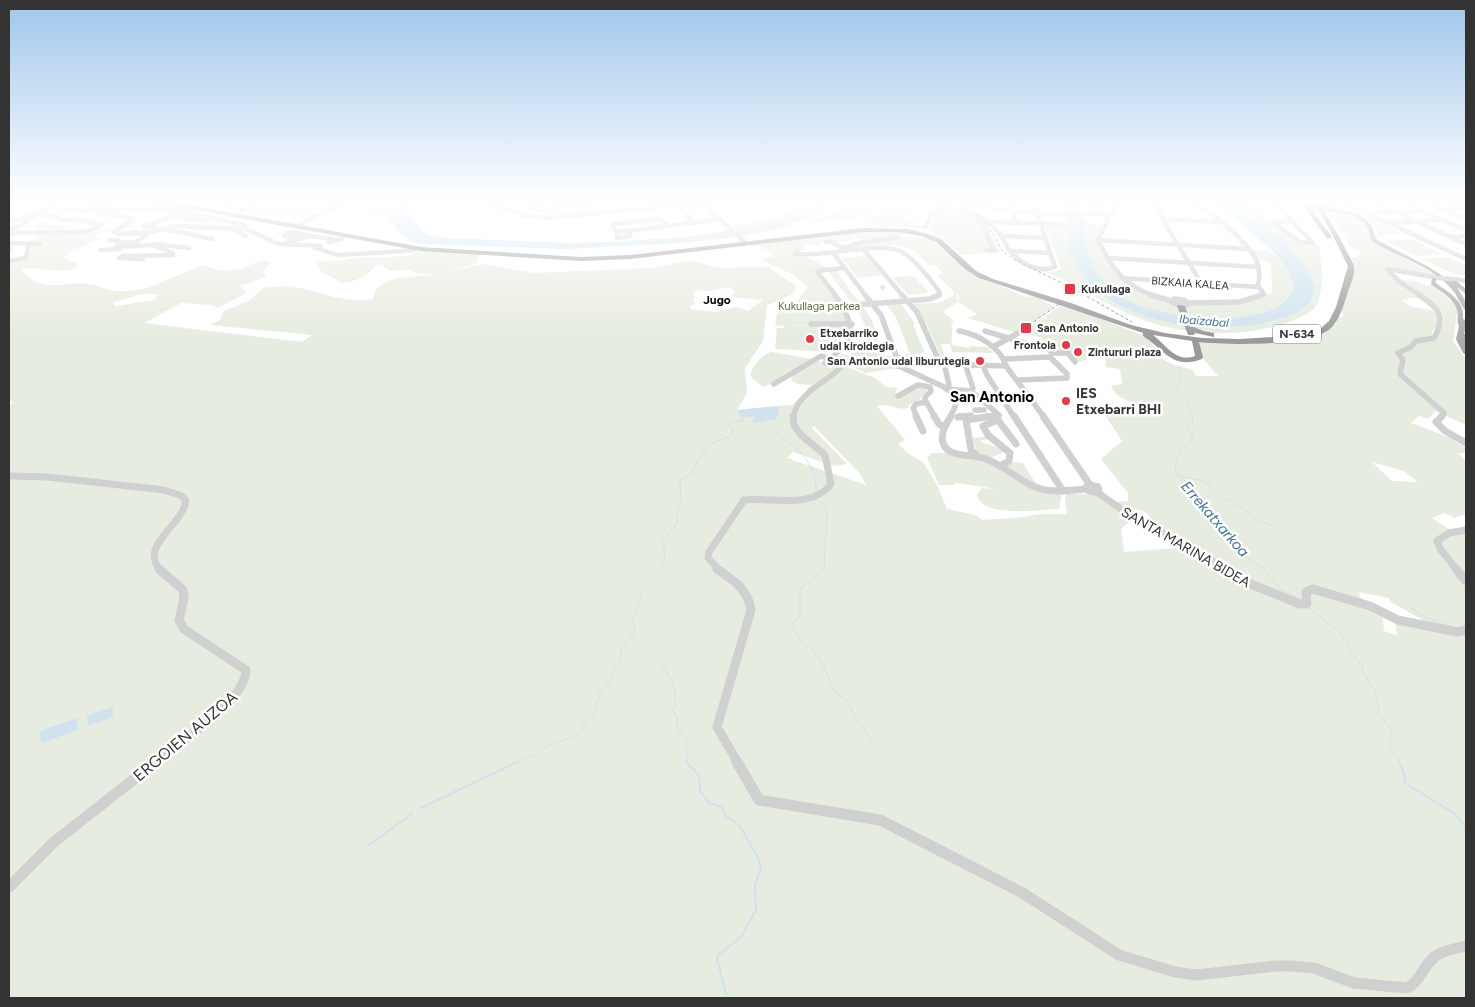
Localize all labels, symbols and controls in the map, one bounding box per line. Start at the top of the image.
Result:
street label: BIZKAIA KALEA [1151,274,1230,293]
marker: Kukullaga [1063,282,1077,296]
place label: Kukullaga [1081,283,1131,296]
district label: Jugo [703,293,731,307]
park label: Kukullaga parkea [778,300,860,313]
water label: Ibaizabal [1179,312,1230,330]
marker: San Antonio [1019,321,1033,335]
place label: San Antonio [1037,322,1099,335]
road number: N-634 [1273,324,1321,344]
place label: Etxebarriko udal kiroldegia [820,327,894,353]
marker: Etxebarriko udal kiroldegia [804,333,816,345]
place label: Frontoia [1014,339,1056,352]
marker: Frontoia [1060,339,1072,351]
marker: Zintururi plaza [1072,346,1084,358]
place label: Zintururi plaza [1088,346,1161,359]
place label: San Antonio udal liburutegia [827,355,970,368]
marker: San Antonio udal liburutegia [974,355,986,367]
place label: IES Etxebarri BHI [1076,385,1161,418]
district label: San Antonio [950,388,1034,406]
marker: IES Etxebarri BHI [1060,395,1072,407]
water label: Errekatxarkoa [1177,477,1253,561]
street label: SANTA MARINA BIDEA [1118,504,1254,592]
street label: ERGOIEN AUZOA [129,687,241,785]

